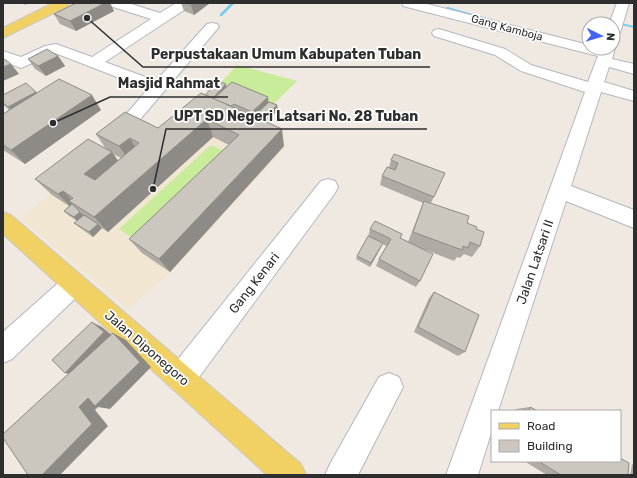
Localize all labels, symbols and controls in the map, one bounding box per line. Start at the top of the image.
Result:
street label: Gang Kamboja [470,12,544,44]
north arrow [581,16,621,56]
text: N [604,32,617,41]
callout: Perpustakaan Umum Kabupaten Tuban [143,41,430,67]
text: Perpustakaan Umum Kabupaten Tuban [151,46,421,63]
callout: Masjid Rahmat [110,71,228,97]
text: Masjid Rahmat [118,75,221,92]
callout: UPT SD Negeri Latsari No. 28 Tuban [166,103,427,129]
text: UPT SD Negeri Latsari No. 28 Tuban [174,108,418,125]
street label: Jalan Latsari II [514,218,556,306]
street label: Gang Kenari [226,250,283,317]
street label: Jalan Diponegoro [101,307,192,389]
legend [491,410,621,462]
text: Road [527,419,555,433]
text: Building [527,439,573,453]

